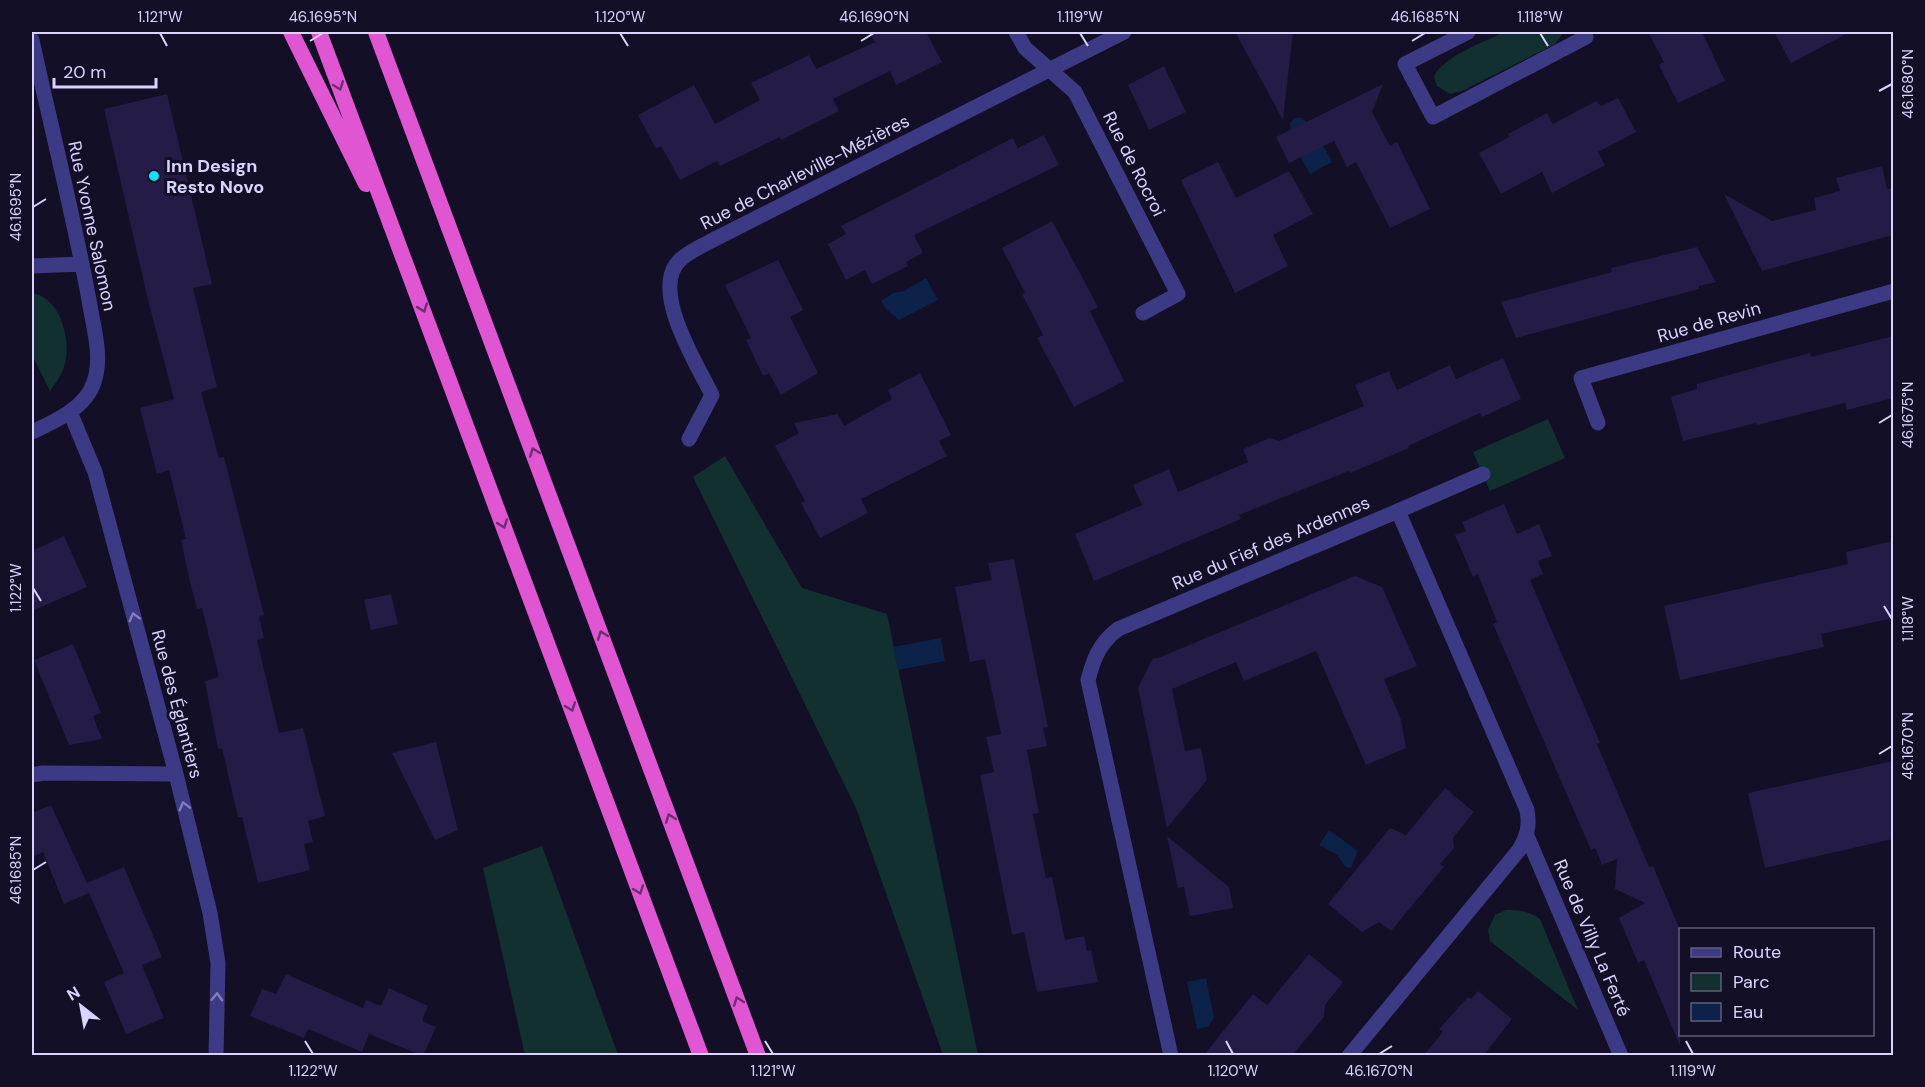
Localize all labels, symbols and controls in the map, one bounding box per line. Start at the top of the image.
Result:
text: 1.121°W [138,7,183,27]
text: 46.1695°N [289,7,357,27]
text: 1.120°W [595,7,646,27]
text: 46.1690°N [839,7,909,27]
text: 1.119°W [1057,7,1103,27]
text: 46.1685°N [1391,7,1459,27]
text: 1.118°W [1517,7,1563,27]
text: 46.1680°N [1898,49,1918,119]
scale bar [54,51,156,89]
text: 20 m [63,60,106,84]
one-way arrow [332,80,345,91]
street label: Rue de Rocroi [1097,107,1171,221]
street label: Rue de Charleville-Mézières [696,109,914,235]
street label: Rue Yvonne Salomon [62,139,122,313]
place label: Inn Design Resto Novo [166,154,264,199]
marker: Inn Design Resto Novo [147,169,161,183]
text: 46.1695°N [6,173,26,241]
street label: Rue de Revin [1655,296,1763,348]
one-way arrow [415,302,428,313]
text: 46.1675°N [1898,382,1918,448]
one-way arrow [529,447,541,458]
street label: Rue du Fief des Ardennes [1168,490,1374,596]
one-way arrow [496,518,508,529]
text: 1.122°W [6,563,26,612]
text: 1.118°W [1898,596,1918,642]
one-way arrow [129,613,141,623]
street label: Rue des Églantiers [146,627,208,781]
one-way arrow [597,630,610,641]
one-way arrow [564,701,577,712]
text: 46.1670°N [1898,712,1918,780]
one-way arrow [178,801,191,811]
one-way arrow [665,813,678,823]
text: 46.1685°N [6,836,26,904]
street label: Rue de Villy La Ferté [1548,856,1636,1020]
one-way arrow [632,884,645,895]
legend [1679,928,1874,1036]
text: Route [1733,940,1781,964]
text: Parc [1733,970,1769,994]
north arrow [51,976,111,1036]
text: N [63,982,84,1006]
one-way arrow [211,993,224,1002]
one-way arrow [732,996,745,1006]
text: Eau [1733,1000,1763,1024]
text: 1.122°W [289,1061,338,1081]
text: 1.121°W [751,1061,796,1081]
text: 1.120°W [1208,1061,1259,1081]
text: 46.1670°N [1345,1061,1413,1081]
text: 1.119°W [1670,1061,1716,1081]

